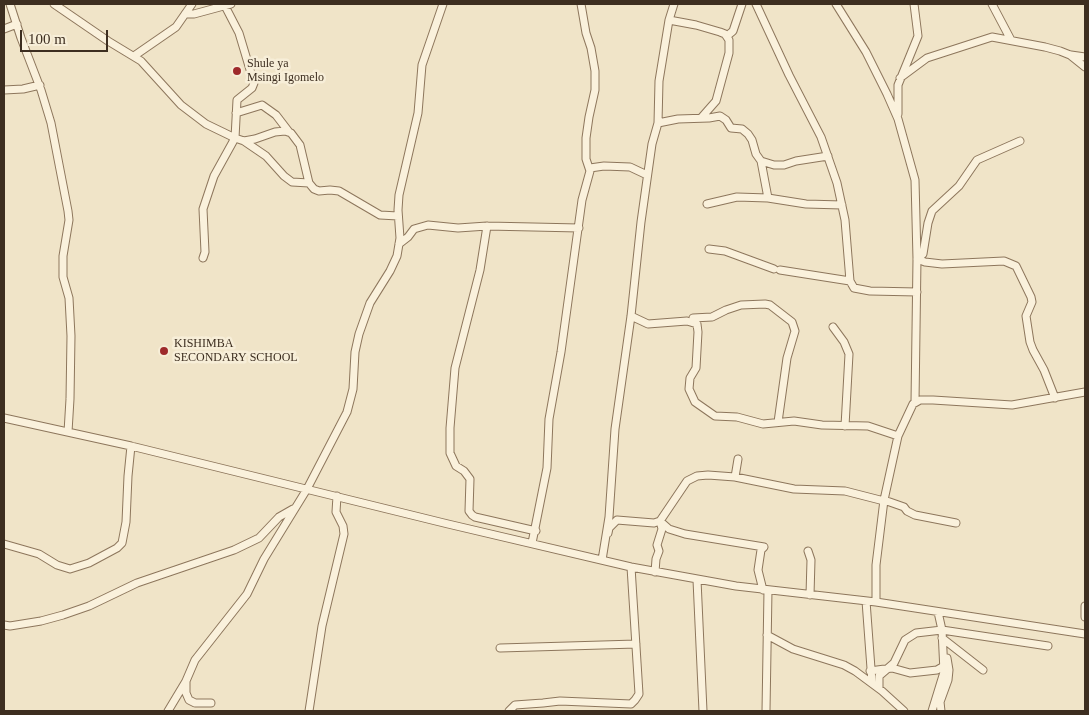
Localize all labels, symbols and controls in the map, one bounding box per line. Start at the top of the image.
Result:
scale bar [22,20,110,52]
text: 100 m [28,31,66,47]
place label: Shule ya Msingi Igomelo [247,57,324,85]
marker: Shule ya Msingi Igomelo [231,65,243,77]
place label: KISHIMBA SECONDARY SCHOOL [174,337,298,365]
marker: KISHIMBA SECONDARY SCHOOL [158,345,170,357]

